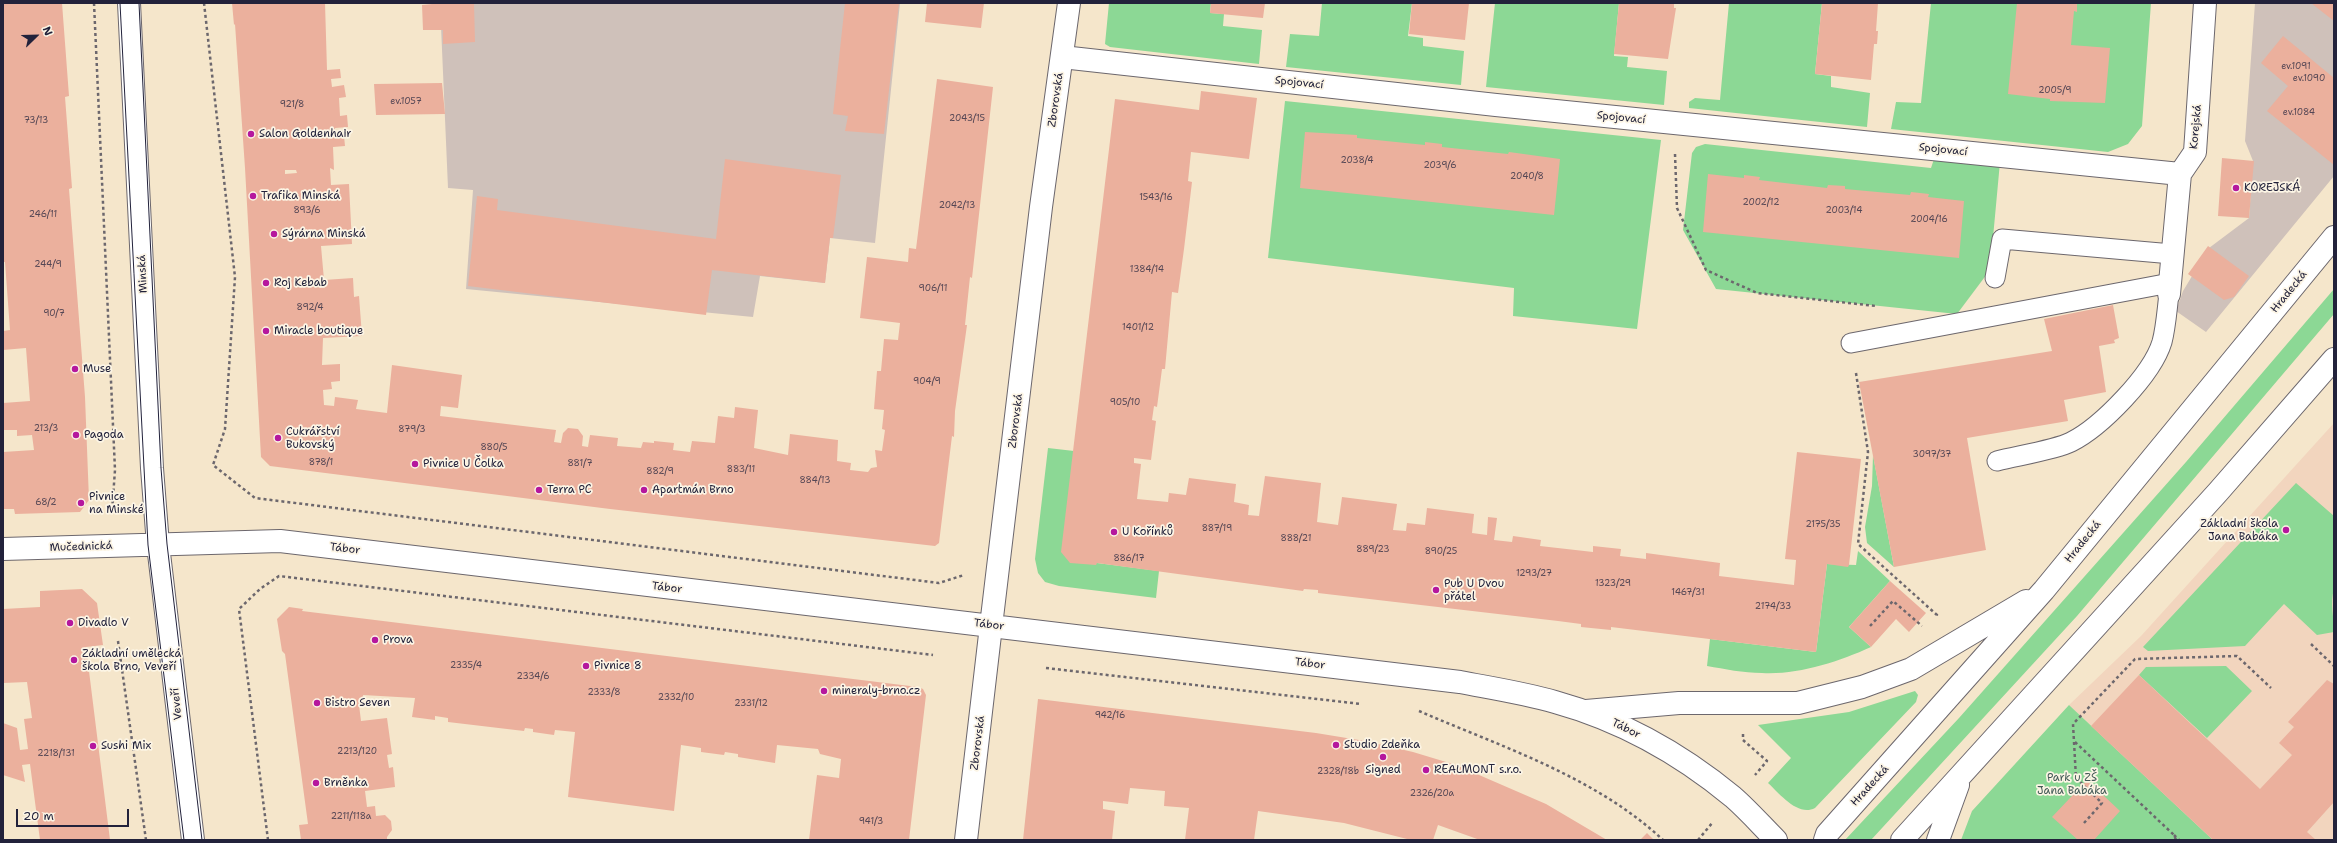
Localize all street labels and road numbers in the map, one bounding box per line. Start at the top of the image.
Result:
street label: Zborovská [1046,72,1066,128]
street label: Spojovací [1274,74,1324,92]
street label: Korejská [2187,104,2205,150]
street label: Spojovací [1596,109,1646,127]
street label: Spojovací [1918,141,1968,159]
street label: Minská [135,255,151,293]
street label: Hradecká [2268,268,2310,316]
street label: Zborovská [1006,393,1026,449]
street label: Hradecká [2062,518,2104,566]
street label: Mučednická [49,539,113,555]
street label: Tábor [329,541,361,557]
street label: Tábor [651,580,683,596]
street label: Tábor [973,617,1005,633]
street label: Tábor [1294,656,1326,672]
street label: Veveří [169,687,185,721]
street label: Zborovská [968,715,988,771]
street label: Tábor [1609,716,1643,742]
street label: Hradecká [1848,763,1892,809]

